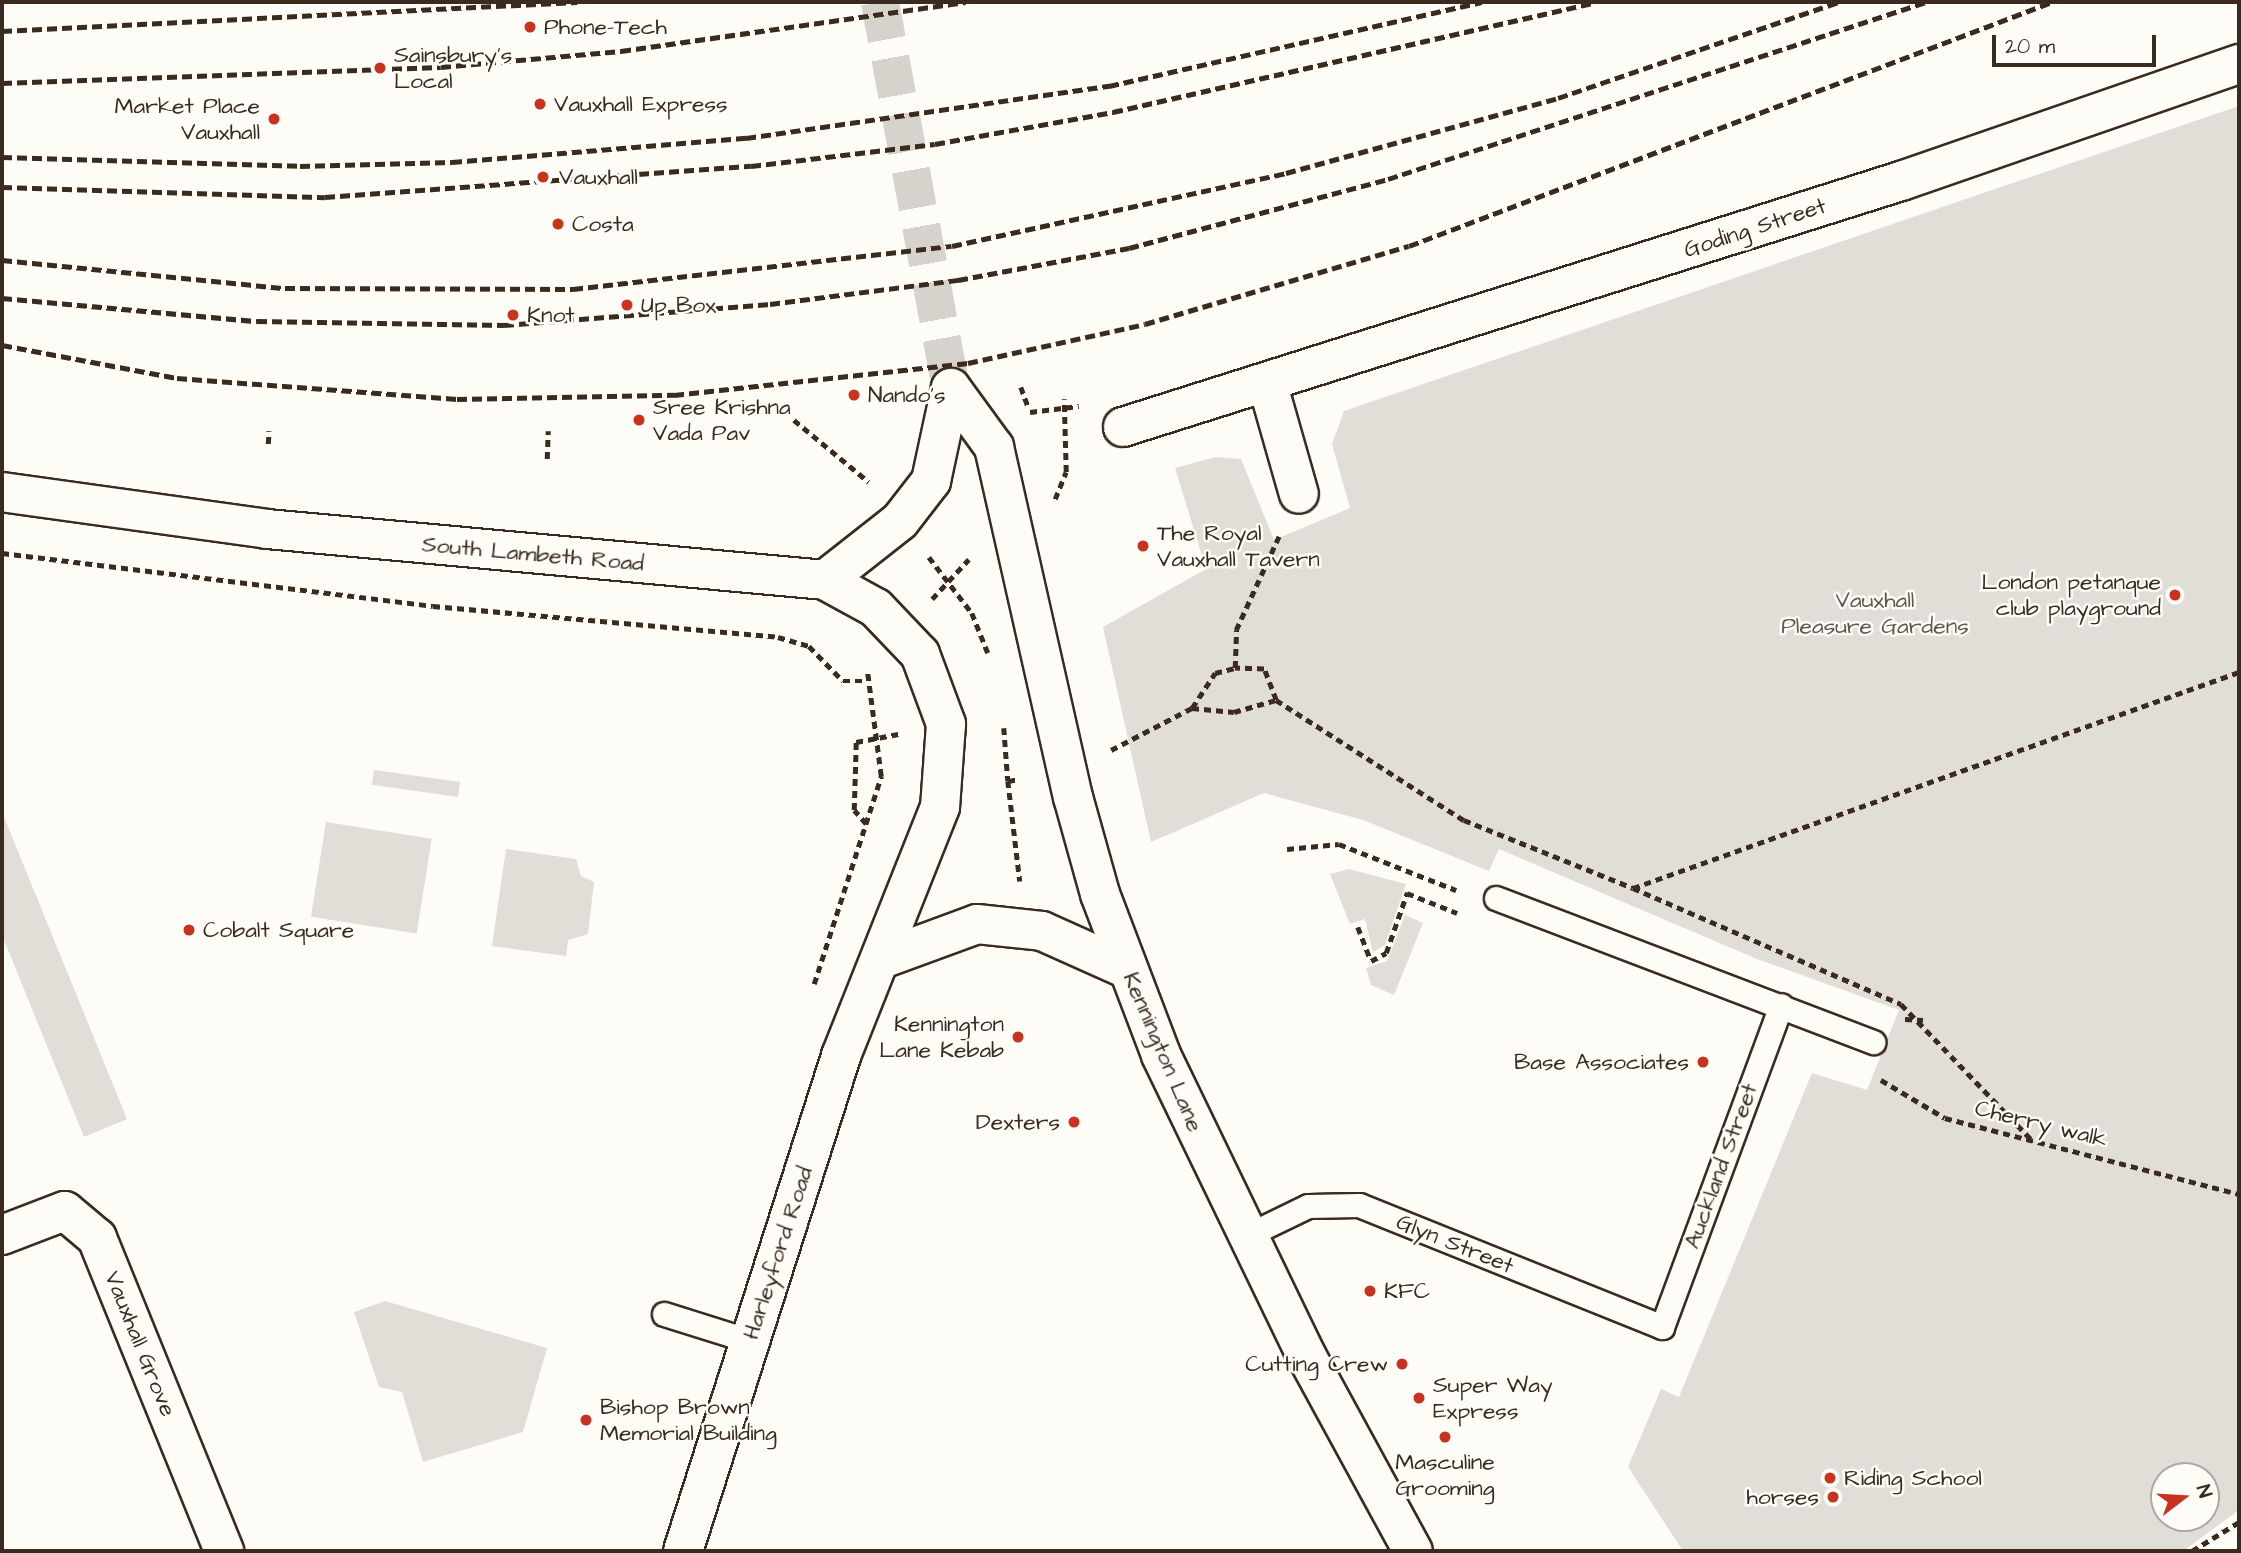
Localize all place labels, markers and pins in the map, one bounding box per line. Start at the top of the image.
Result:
place label: Phone-Tech [544,13,667,41]
marker: Phone-Tech [522,19,538,35]
place label: Sainsbury's Local [394,41,512,95]
marker: Sainsbury's Local [372,60,388,76]
place label: Vauxhall Express [554,90,728,118]
place label: Market Place Vauxhall [115,92,260,146]
marker: Vauxhall Express [532,96,548,112]
marker: Market Place Vauxhall [266,111,282,127]
place label: Vauxhall [559,163,638,191]
marker: Vauxhall [533,167,553,187]
place label: Costa [572,210,634,238]
marker: Costa [550,216,566,232]
place label: Up Box [641,291,716,319]
marker: Up Box [619,297,635,313]
place label: Knot [527,301,575,329]
marker: Knot [505,307,521,323]
place label: Nando's [868,381,946,409]
marker: Nando's [846,387,862,403]
place label: Sree Krishna Vada Pav [653,393,791,447]
marker: Sree Krishna Vada Pav [631,412,647,428]
place label: The Royal Vauxhall Tavern [1157,519,1320,573]
marker: The Royal Vauxhall Tavern [1135,538,1151,554]
place label: London petanque club playground [1982,568,2161,622]
marker: London petanque club playground [2167,587,2183,603]
place label: Cobalt Square [203,916,354,944]
marker: Cobalt Square [181,922,197,938]
place label: Kennington Lane Kebab [879,1010,1004,1064]
marker: Kennington Lane Kebab [1010,1029,1026,1045]
place label: Base Associates [1514,1048,1689,1076]
marker: Base Associates [1695,1054,1711,1070]
place label: Dexters [976,1108,1060,1136]
marker: Dexters [1066,1114,1082,1130]
place label: KFC [1384,1277,1430,1305]
marker: KFC [1362,1283,1378,1299]
place label: Cutting Crew [1245,1350,1388,1378]
marker: Cutting Crew [1394,1356,1410,1372]
place label: Super Way Express [1433,1371,1553,1425]
marker: Super Way Express [1411,1390,1427,1406]
place label: Bishop Brown Memorial Building [600,1393,777,1447]
marker: Bishop Brown Memorial Building [578,1412,594,1428]
marker: Masculine Grooming [1437,1429,1453,1445]
place label: Masculine Grooming [1395,1448,1495,1502]
place label: Riding School [1844,1464,1982,1492]
marker: Riding School [1822,1470,1838,1486]
place label: horses [1746,1483,1819,1511]
marker: horses [1825,1489,1841,1505]

